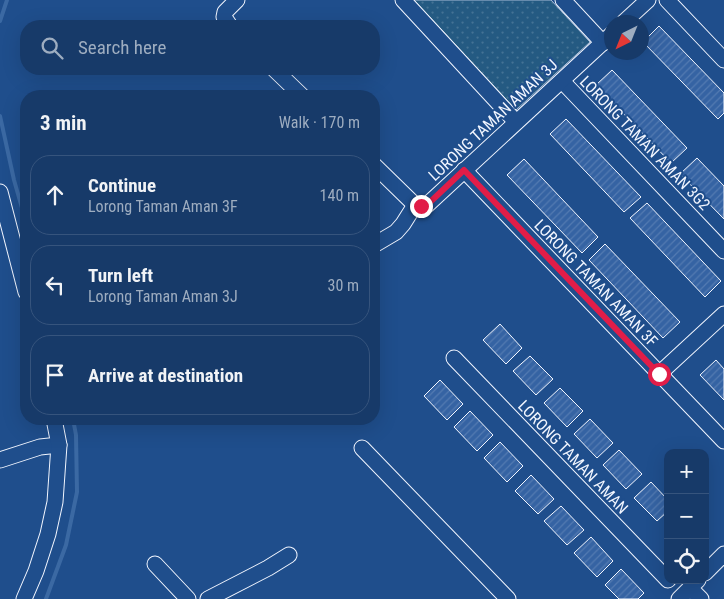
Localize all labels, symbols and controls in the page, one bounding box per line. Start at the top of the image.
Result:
north arrow [604,15,649,60]
search box [20,20,380,75]
icon: search [38,34,66,62]
text: Search here [78,36,166,59]
street label: LORONG TAMAN AMAN 3J [425,55,561,185]
street label: LORONG TAMAN AMAN 3G2 [576,72,714,214]
text: 3 min [40,111,87,135]
text: Walk · 170 m [279,113,360,132]
text: Continue [88,174,156,197]
icon: ahead [41,181,69,209]
text: 140 m [320,186,359,205]
route end [410,195,433,218]
text: Lorong Taman Aman 3F [88,197,238,216]
street label: LORONG TAMAN AMAN 3F [530,215,662,351]
text: Turn left [88,264,153,287]
icon: left [41,271,69,299]
text: 30 m [327,276,359,295]
text: Lorong Taman Aman 3J [88,287,238,306]
icon: arrive [41,361,69,389]
route start [648,363,671,386]
text: Arrive at destination [88,364,243,387]
street label: LORONG TAMAN AMAN [514,396,632,518]
map controls [664,449,709,584]
button: + [664,449,709,494]
button: − [664,494,709,539]
button: locate [664,539,709,584]

